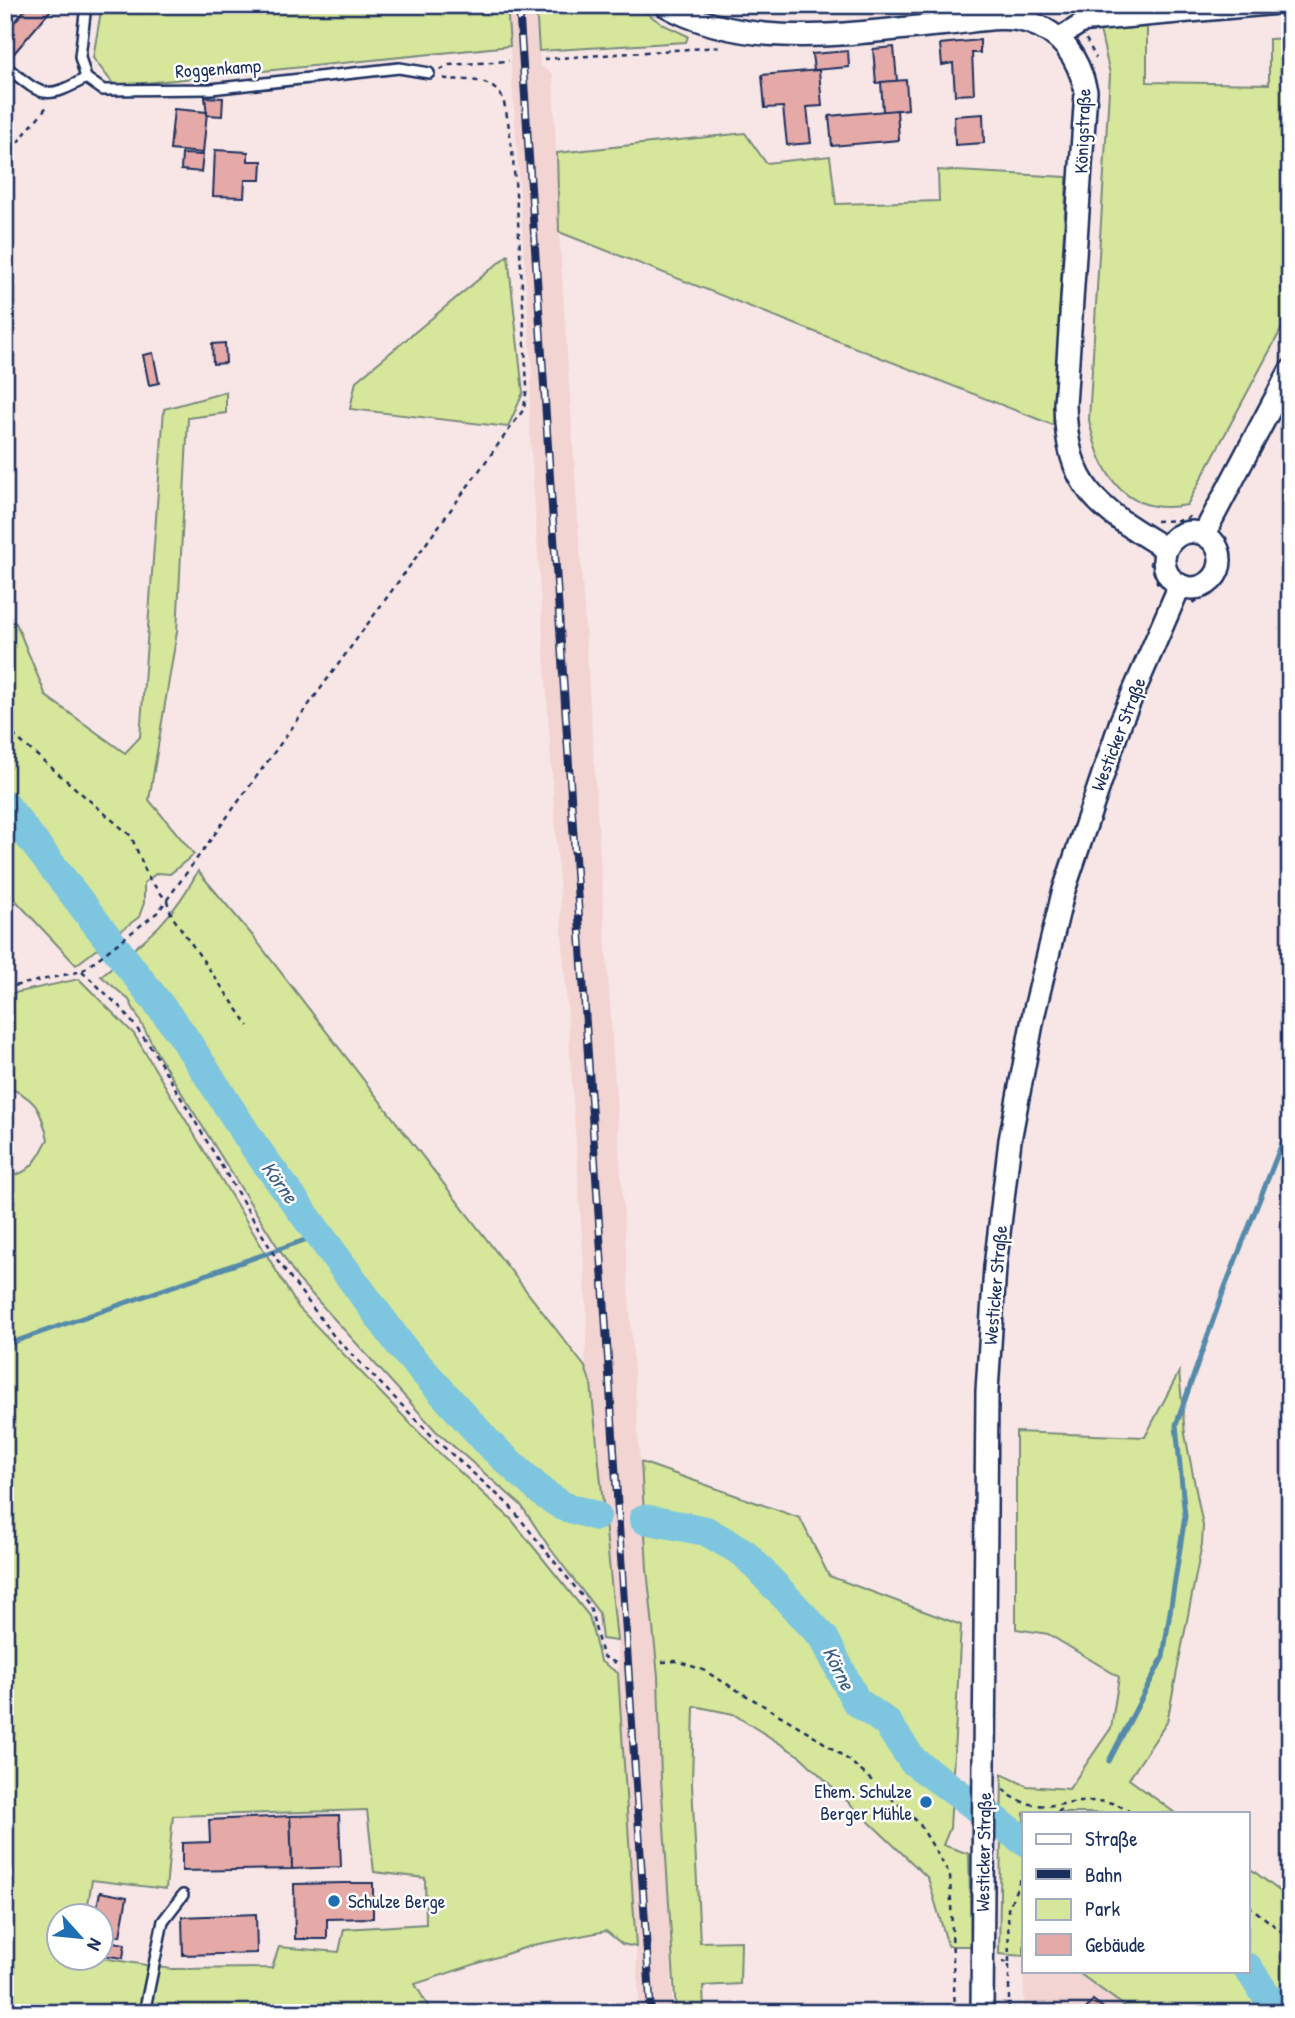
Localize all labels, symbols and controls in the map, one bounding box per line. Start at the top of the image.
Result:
street label: Roggenkamp [174,52,262,84]
street label: Königstraße [1068,88,1096,174]
street label: Westicker Straße [1084,673,1152,794]
water label: Körne [255,1155,306,1210]
street label: Westicker Straße [977,1224,1013,1346]
water label: Körne [816,1641,863,1696]
place label: Ehem. Schulze Berger Mühle [814,1778,912,1826]
street label: Westicker Straße [969,1792,997,1912]
marker: Ehem. Schulze Berger Mühle [918,1794,934,1810]
legend [1022,1812,1250,1972]
text: Straße [1085,1824,1138,1853]
text: Bahn [1085,1860,1122,1889]
place label: Schulze Berge [348,1888,446,1914]
marker: Schulze Berge [326,1893,342,1909]
text: Park [1085,1894,1120,1923]
north arrow [46,1902,116,1972]
text: Gebäude [1085,1930,1145,1959]
text: N [81,1934,109,1955]

